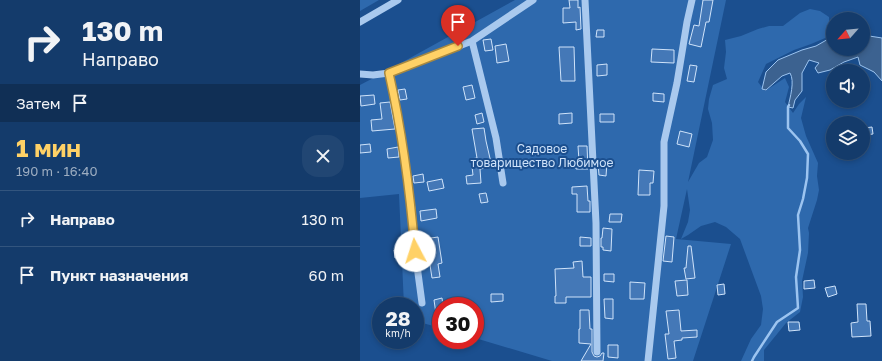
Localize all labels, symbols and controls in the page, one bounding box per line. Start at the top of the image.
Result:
pin [441,5,475,46]
icon: arrive [447,11,469,33]
north arrow [826,12,870,56]
map controls [826,12,870,160]
text: 130 m [82,14,163,47]
icon: right [16,16,68,68]
text: Направо [82,48,159,70]
button: sound [826,64,870,108]
icon: arrive [69,92,91,114]
text: Затем [16,94,61,112]
button: layers [826,116,870,160]
text: 1 мин [16,133,81,162]
button: close [302,135,344,177]
park label: Садовое товарищество Любимое [471,141,613,170]
text: 190 m · 16:40 [16,163,97,179]
icon: right [16,208,38,230]
text: Направо [50,210,115,228]
text: 130 m [302,210,344,228]
position arrow [394,230,436,272]
icon: arrive [16,264,38,286]
text: Пункт назначения [50,266,188,284]
text: 60 m [309,266,344,284]
speed limit sign: 30 [432,297,484,349]
text: 28 [385,306,410,330]
text: km/h [385,327,411,339]

